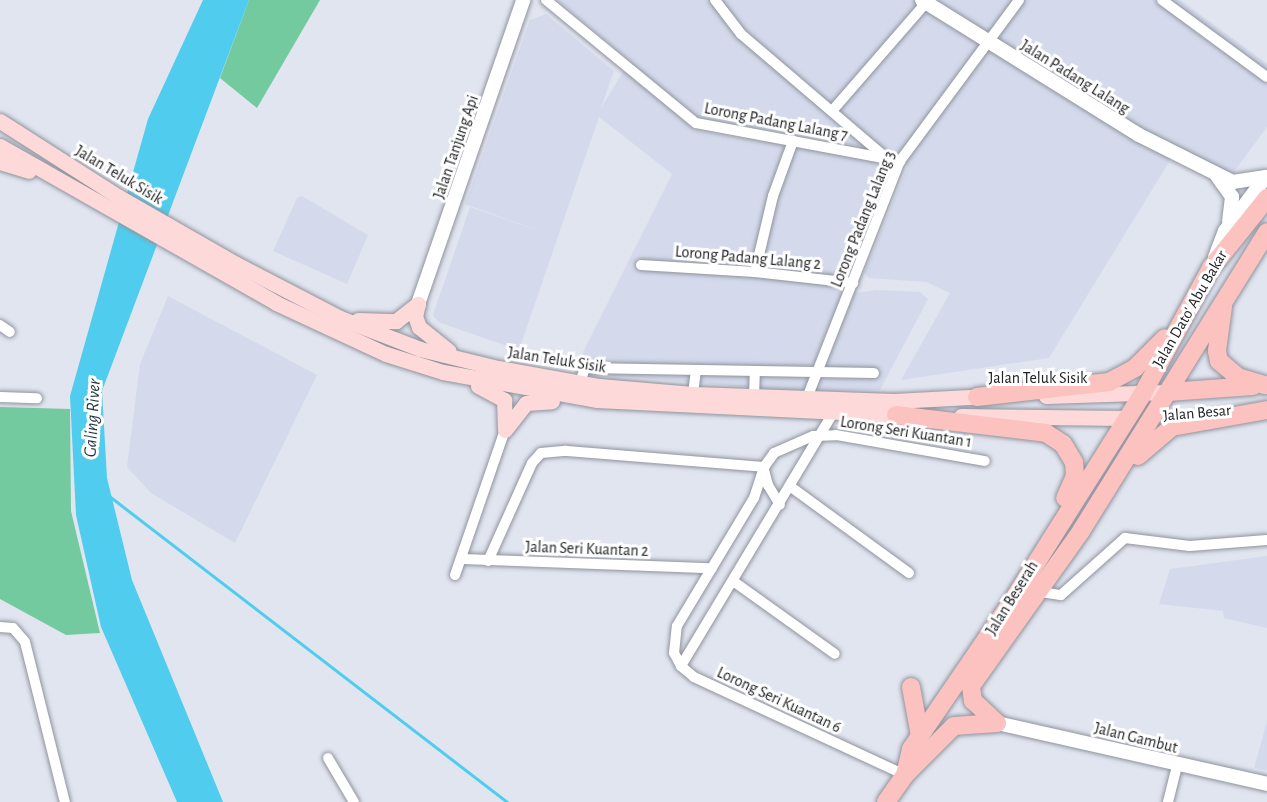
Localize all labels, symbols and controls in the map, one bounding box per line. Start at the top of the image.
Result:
street label: Jalan Padang Lalang [1017,36,1133,118]
street label: Jalan Tanjung Api [429,93,483,201]
street label: Lorong Padang Lalang 7 [703,99,849,145]
street label: Jalan Teluk Sisik [72,141,166,209]
street label: Lorong Padang Lalang 3 [827,148,899,290]
street label: Lorong Padang Lalang 2 [674,242,822,274]
street label: Jalan Dato' Abu Bakar [1149,247,1231,371]
street label: Jalan Teluk Sisik [507,343,607,377]
street label: Jalan Teluk Sisik [989,368,1087,388]
water label: Galing River [80,378,106,458]
street label: Jalan Besar [1162,400,1232,426]
street label: Lorong Seri Kuantan 1 [839,412,973,452]
street label: Jalan Seri Kuantan 2 [525,537,649,561]
street label: Jalan Beserah [982,557,1042,639]
street label: Lorong Seri Kuantan 6 [714,663,844,737]
street label: Jalan Gambut [1092,718,1180,758]

